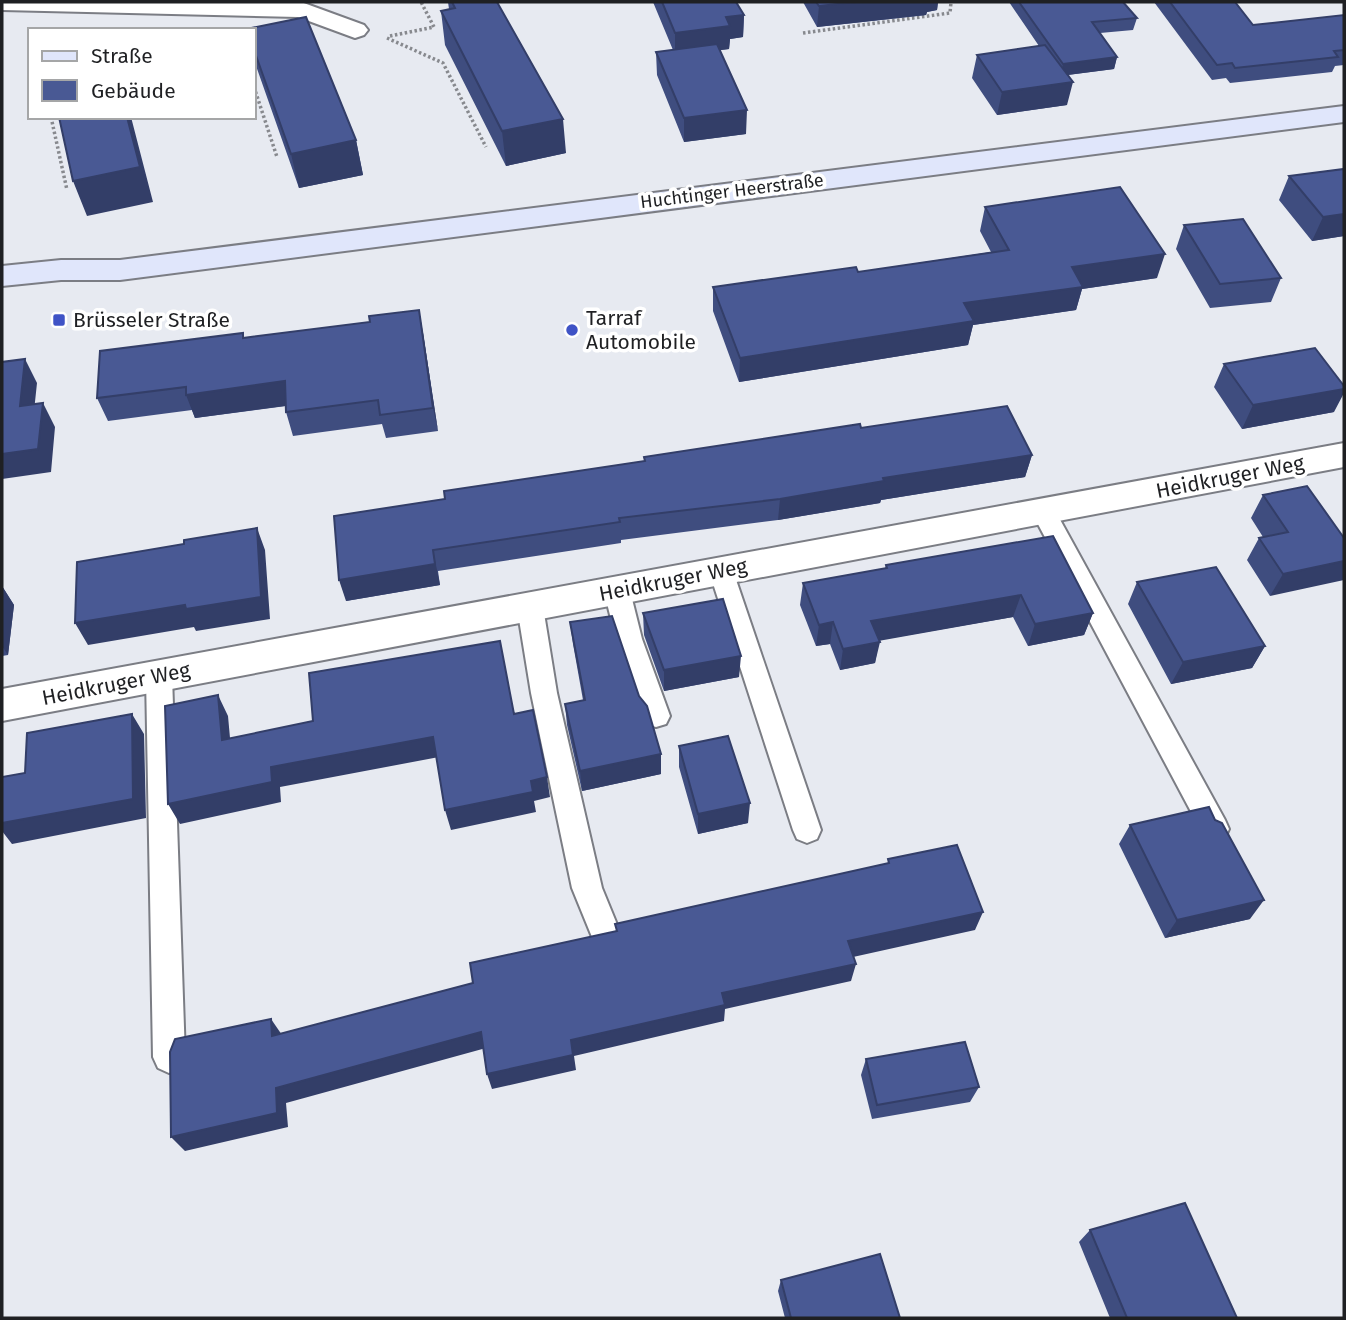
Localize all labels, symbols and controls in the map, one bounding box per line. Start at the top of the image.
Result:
legend [28,28,256,119]
text: Straße [91,43,153,69]
text: Gebäude [91,78,176,104]
street label: Huchtinger Heerstraße [639,169,825,213]
place label: Tarraf Automobile [586,305,696,355]
place label: Brüsseler Straße [73,307,230,333]
marker: Brüsseler Straße [51,312,67,328]
marker: Tarraf Automobile [564,322,580,338]
street label: Heidkruger Weg [1154,450,1306,504]
street label: Heidkruger Weg [597,553,749,607]
street label: Heidkruger Weg [40,657,192,711]

